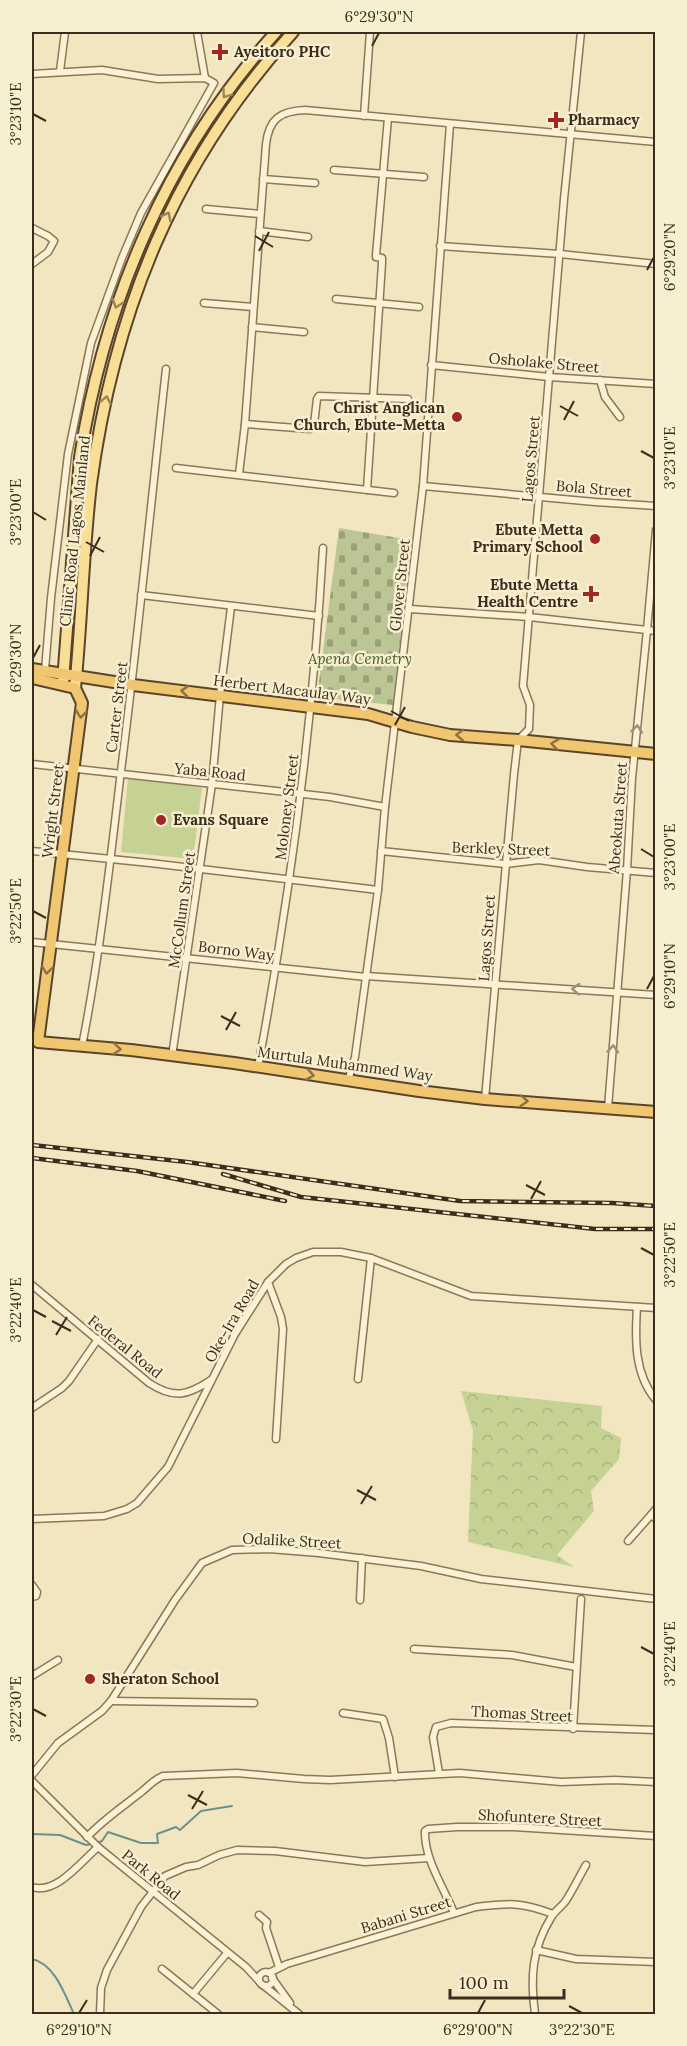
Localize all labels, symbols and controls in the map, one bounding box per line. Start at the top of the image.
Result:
text: 6°29'30"N [345,7,413,26]
place label: Ayeitoro PHC [234,42,331,61]
marker: Ayeitoro PHC [211,43,229,61]
text: 3°23'10"E [6,82,25,146]
one-way arrow [222,88,233,99]
place label: Pharmacy [568,110,640,129]
marker: Pharmacy [549,113,563,127]
one-way arrow [160,211,171,222]
text: 6°29'20"N [660,223,679,291]
one-way arrow [112,298,124,309]
street label: Osholake Street [488,348,600,377]
one-way arrow [99,396,112,406]
place label: Christ Anglican Church, Ebute-Metta [294,398,445,434]
marker: Christ Anglican Church, Ebute-Metta [450,410,464,424]
street label: Lagos Street [517,415,544,503]
text: 3°23'10"E [660,426,679,490]
street label: Clinic Road Lagos Mainland [55,434,94,627]
street label: Bola Street [555,476,633,501]
text: 3°23'00"E [6,479,25,545]
place label: Ebute Metta Primary School [472,520,583,556]
marker: Ebute Metta Primary School [588,532,602,546]
street label: Glover Street [385,538,414,632]
place label: Ebute Metta Health Centre [477,575,578,611]
marker: Ebute Metta Health Centre [582,585,600,603]
text: 6°29'30"N [6,624,25,692]
park label: Apena Cemetry [307,649,412,668]
street label: Carter Street [101,660,132,754]
street label: Herbert Macaulay Way [212,670,372,709]
one-way arrow [181,686,190,698]
one-way arrow [75,710,88,719]
one-way arrow [630,725,643,734]
one-way arrow [455,729,464,742]
one-way arrow [551,739,560,751]
street label: Moloney Street [271,753,302,861]
street label: Yaba Road [172,758,247,785]
street label: Abeokuta Street [604,761,631,875]
street label: Wright Street [37,762,68,859]
place label: Evans Square [173,810,269,829]
marker: Evans Square [154,813,168,827]
text: 3°23'00"E [660,824,679,890]
street label: Berkley Street [451,837,551,860]
street label: McCollum Street [164,850,199,970]
text: 3°22'50"E [6,878,25,944]
street label: Lagos Street [474,894,499,982]
street label: Borno Way [197,936,275,965]
text: 6°29'10"N [660,943,679,1009]
one-way arrow [42,965,54,974]
one-way arrow [572,983,581,996]
one-way arrow [113,1042,122,1055]
street label: Murtula Muhammed Way [256,1042,434,1085]
one-way arrow [606,1045,619,1054]
one-way arrow [305,1069,315,1081]
one-way arrow [520,1095,529,1108]
text: 3°22'50"E [660,1222,679,1288]
street label: Oke-Ira Road [200,1276,263,1366]
text: 3°22'40"E [6,1278,25,1342]
street label: Federal Road [84,1311,166,1382]
street label: Odalike Street [242,1528,342,1553]
text: 3°22'40"E [660,1622,679,1686]
place label: Sheraton School [102,1669,219,1688]
marker: Sheraton School [83,1672,97,1686]
text: 3°22'30"E [6,1676,25,1742]
street label: Thomas Street [471,1701,574,1726]
street label: Shofuntere Street [478,1805,603,1830]
street label: Park Road [118,1845,184,1904]
street label: Babani Street [358,1892,453,1937]
scale bar [450,1962,564,2000]
text: 100 m [459,1971,509,1994]
text: 6°29'10"N [46,2020,112,2039]
text: 6°29'00"N [443,2020,513,2039]
text: 3°22'30"E [549,2020,615,2039]

